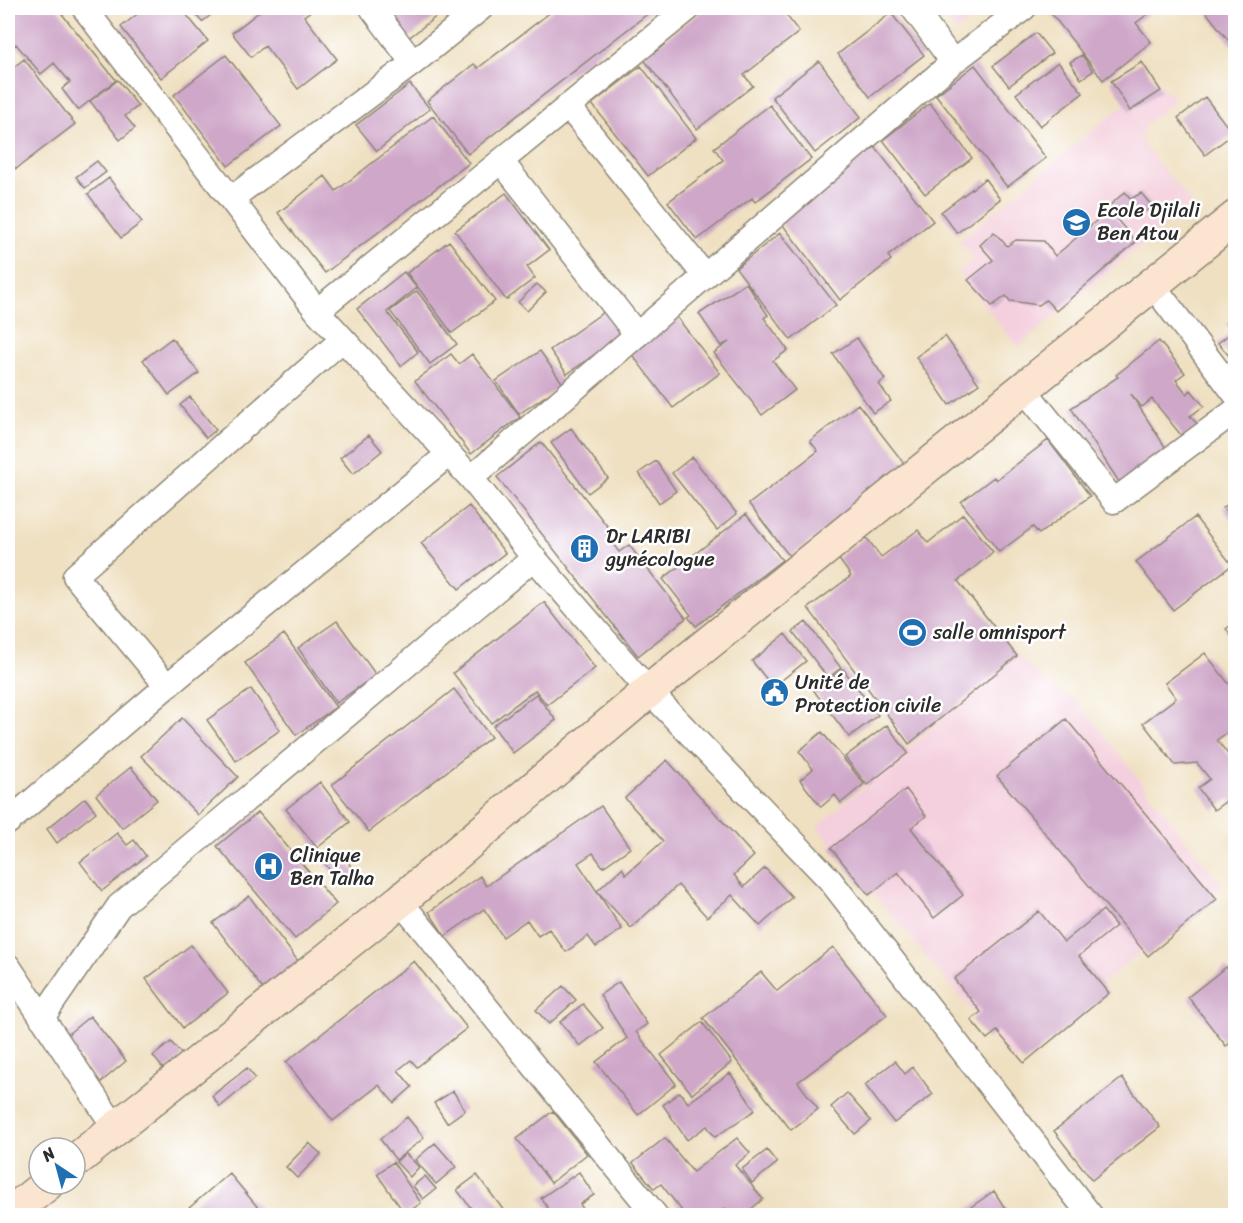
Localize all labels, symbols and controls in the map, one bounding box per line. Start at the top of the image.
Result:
place label: Ecole Djilali Ben Atou [1097,193,1201,251]
school or university icon: Ecole Djilali Ben Atou [1060,206,1092,238]
place label: Dr LARIBI gynécologue [604,519,715,577]
building icon: Dr LARIBI gynécologue [569,532,601,564]
place label: salle omnisport [932,615,1067,650]
sports icon: salle omnisport [896,616,928,648]
place label: Unité de Protection civile [795,665,941,723]
public building icon: Unité de Protection civile [758,677,790,709]
place label: Clinique Ben Talha [290,838,374,896]
hospital icon: Clinique Ben Talha [253,850,285,882]
north arrow [27,1136,87,1196]
text: N [35,1139,62,1170]

